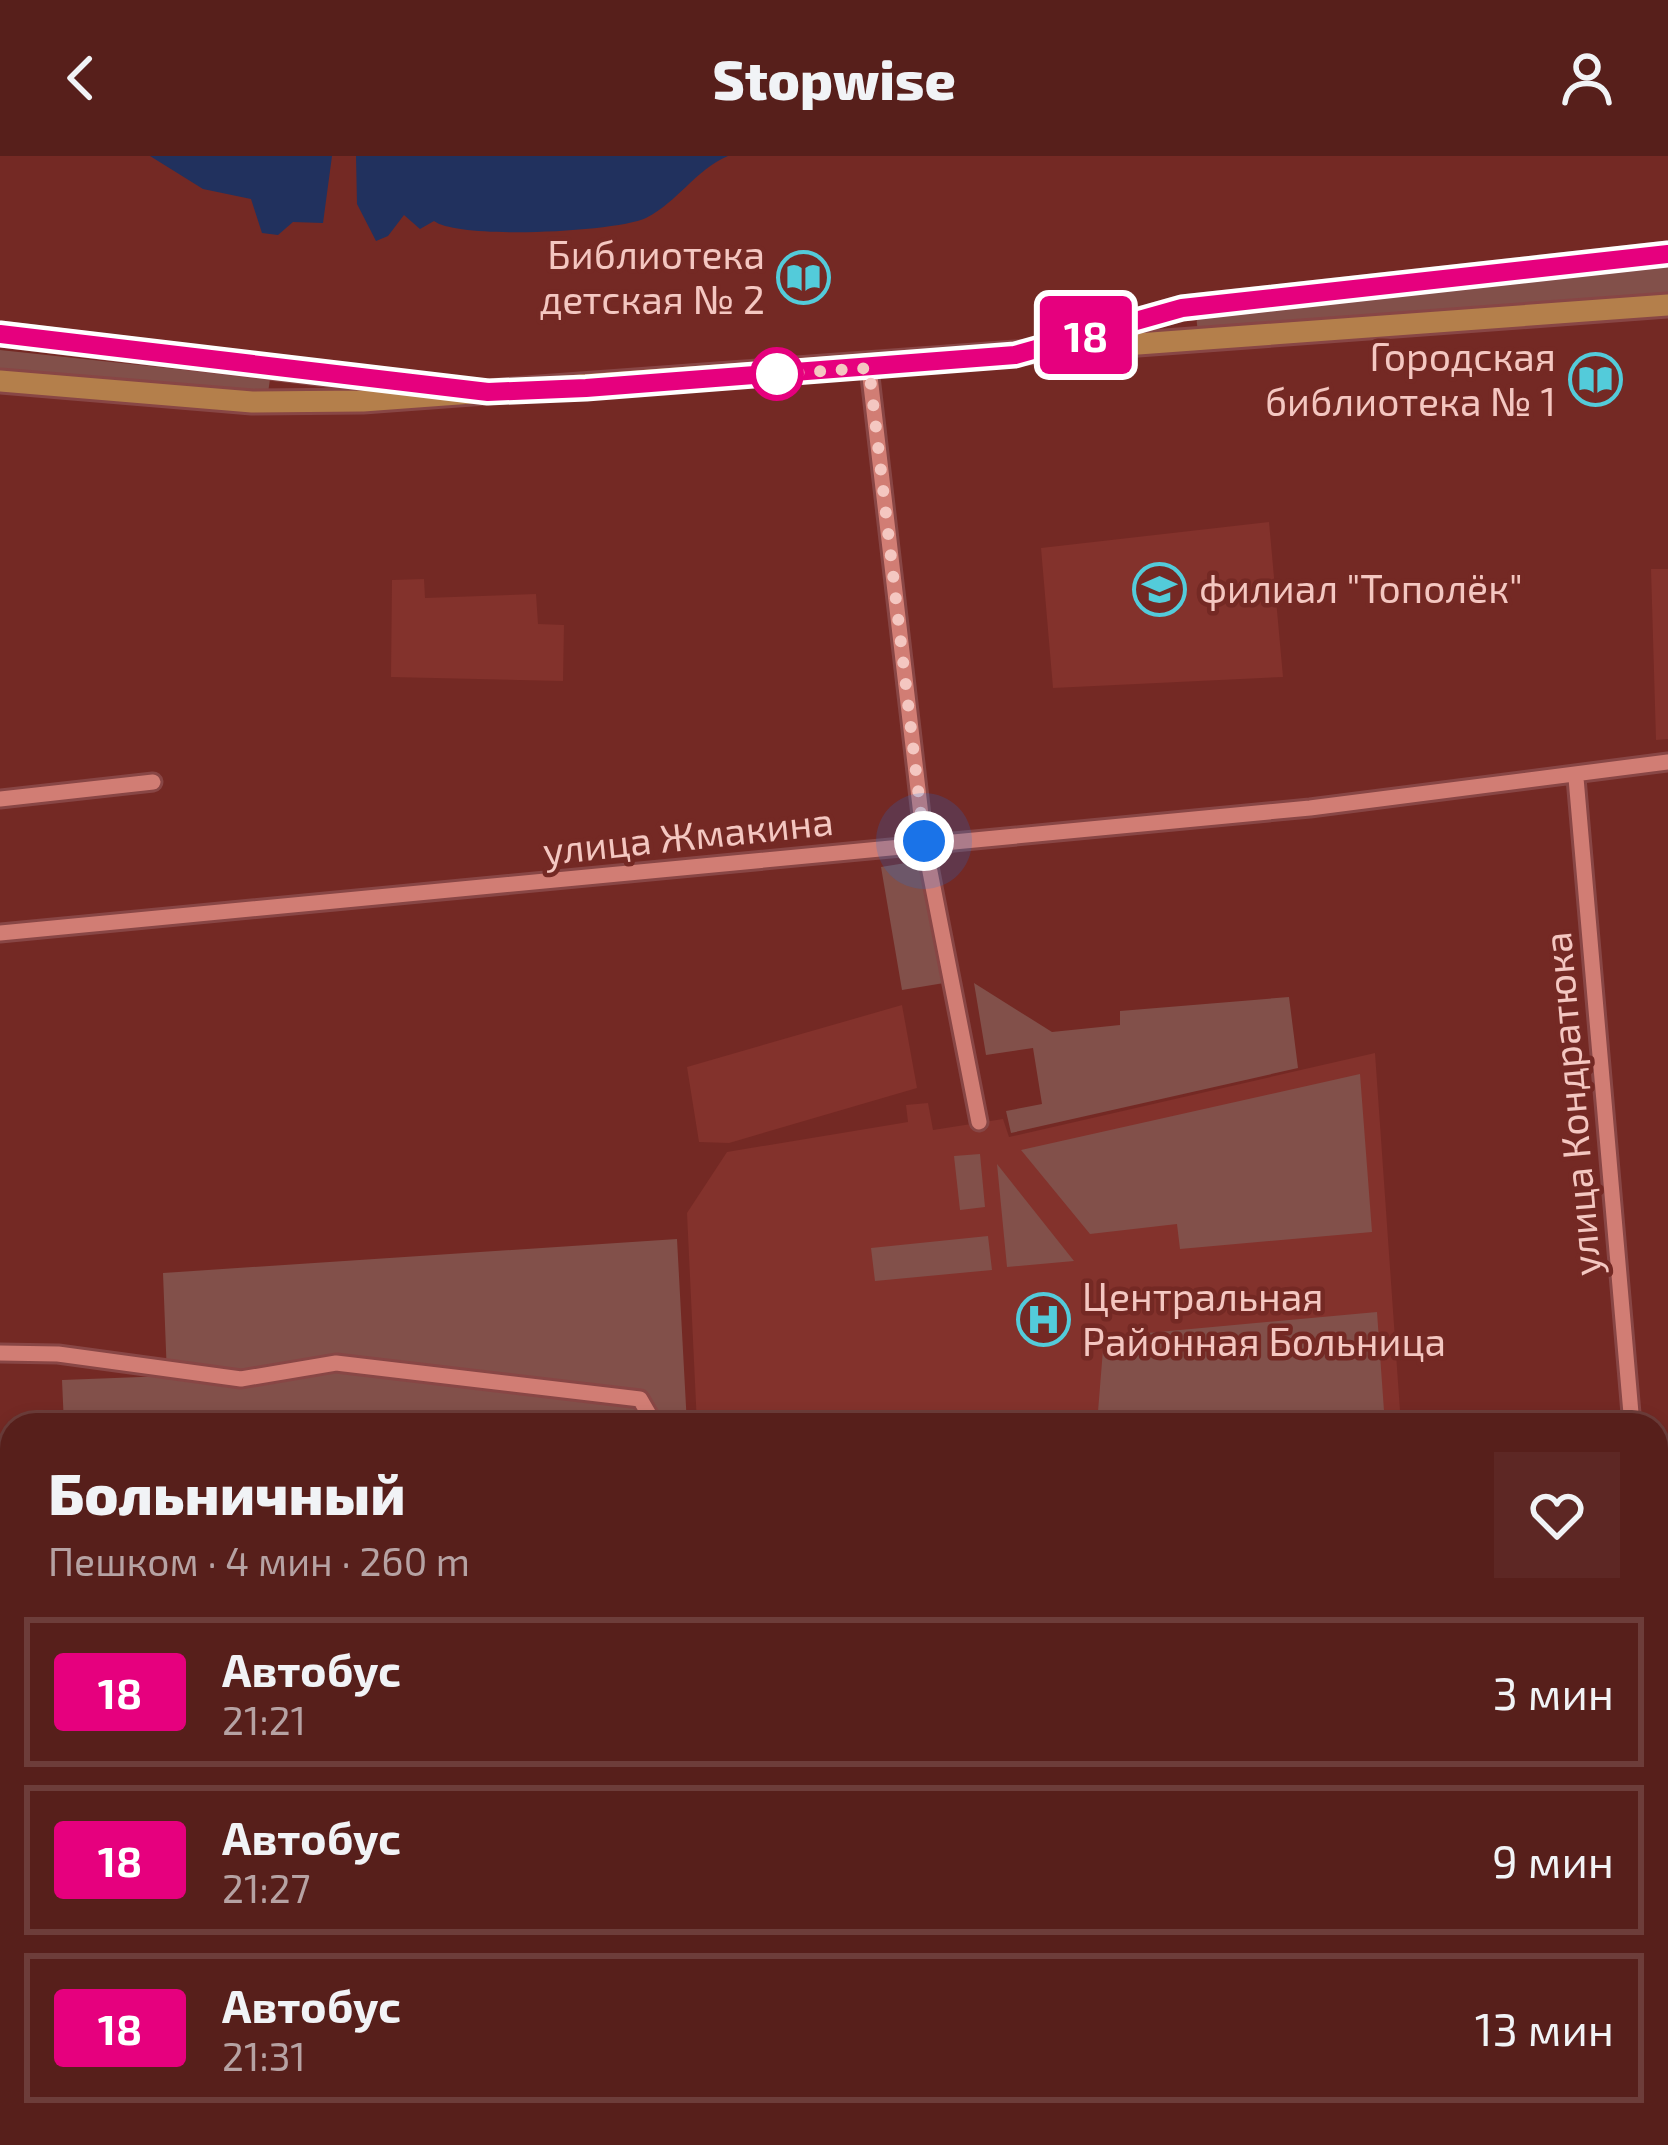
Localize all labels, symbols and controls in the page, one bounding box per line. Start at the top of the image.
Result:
icon: back [48,45,114,111]
icon: person [1554,45,1620,111]
text: Stopwise [712,46,956,111]
place label: Библиотека детская № 2 [539,230,765,322]
library icon: Библиотека детская № 2 [776,249,832,305]
line badge: 18 [1032,296,1140,374]
text: 18 [1064,310,1108,360]
place label: Городская библиотека № 1 [1265,332,1556,424]
unlabelled marker [752,349,802,399]
library icon: Городская библиотека № 1 [1567,351,1623,407]
school or university icon: филиал "Тополёк" [1132,561,1188,617]
place label: филиал "Тополёк" [1199,564,1523,611]
street label: улица Жмакина [540,796,835,874]
your location [894,811,954,871]
street label: улица Кондратюка [1532,930,1610,1278]
place label: Центральная Районная Больница [1082,1272,1446,1364]
hospital icon: Центральная Районная Больница [1015,1291,1071,1347]
button: heart [1494,1452,1620,1578]
text: Больничный [48,1458,406,1526]
text: Пешком · 4 мин · 260 m [48,1537,470,1584]
text: Автобус [222,1642,401,1696]
text: 3 мин [1493,1665,1614,1719]
text: 18 [98,1667,142,1717]
text: 21:21 [222,1696,306,1743]
text: Автобус [222,1810,401,1864]
text: 9 мин [1492,1833,1614,1887]
text: 18 [98,1835,142,1885]
text: 21:27 [222,1864,311,1911]
text: Автобус [222,1978,401,2032]
text: 13 мин [1475,2001,1614,2055]
text: 18 [98,2003,142,2053]
text: 21:31 [222,2032,306,2079]

